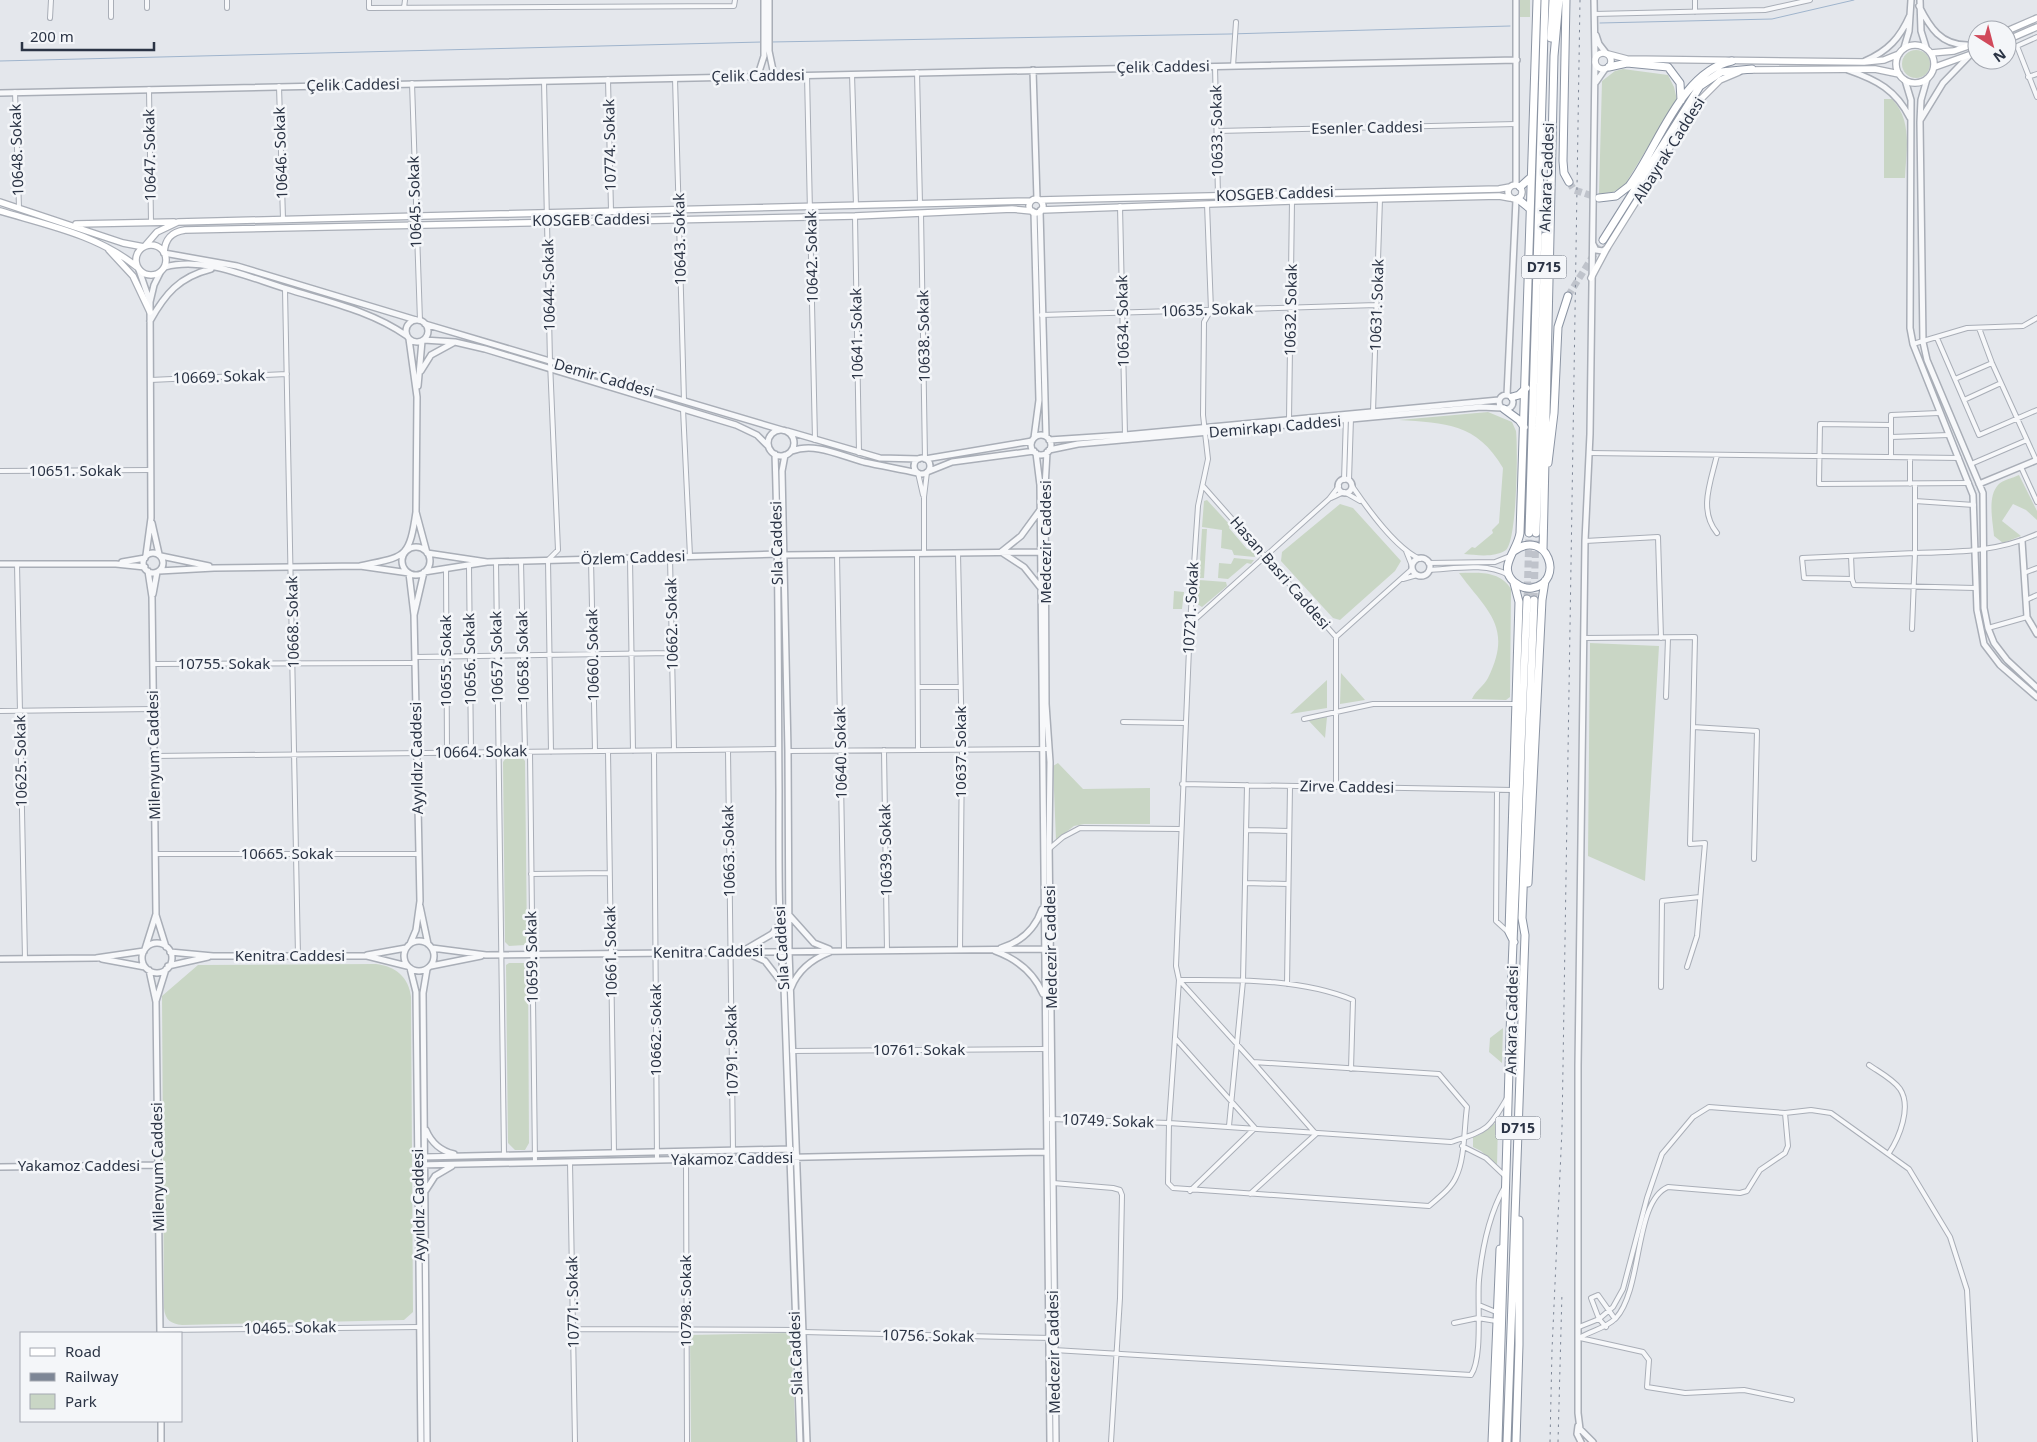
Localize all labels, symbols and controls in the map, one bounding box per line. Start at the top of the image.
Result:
scale bar [22,20,155,52]
north arrow [1967,20,2017,70]
text: 200 m [30,26,74,46]
text: N [1990,45,2010,67]
street label: Çelik Caddesi [1116,55,1210,77]
street label: Çelik Caddesi [711,64,805,86]
street label: Çelik Caddesi [306,73,400,95]
street label: 10633. Sokak [1205,85,1227,177]
street label: Albayrak Caddesi [1628,93,1709,206]
street label: 10774. Sokak [598,99,620,191]
street label: 10648. Sokak [4,103,28,197]
street label: 10646. Sokak [268,106,292,200]
street label: 10647. Sokak [138,109,160,201]
street label: Esenler Caddesi [1311,116,1423,138]
street label: Ankara Caddesi [1534,122,1558,232]
street label: 10645. Sokak [402,155,426,249]
street label: KOSGEB Caddesi [1216,181,1334,205]
street label: 10643. Sokak [668,193,690,285]
street label: KOSGEB Caddesi [532,208,650,230]
street label: 10642. Sokak [800,211,822,303]
street label: 10644. Sokak [537,239,559,331]
road number: D715 [1522,256,1566,278]
street label: 10631. Sokak [1364,258,1388,352]
street label: 10632. Sokak [1279,264,1301,356]
street label: 10634. Sokak [1111,275,1133,367]
street label: 10641. Sokak [845,288,867,380]
street label: 10638. Sokak [912,290,934,382]
street label: 10635. Sokak [1160,297,1254,321]
street label: Demir Caddesi [552,353,657,401]
street label: 10669. Sokak [172,364,266,388]
street label: Demirkapı Caddesi [1208,410,1342,442]
street label: 10651. Sokak [29,460,121,480]
street label: Medcezir Caddesi [1035,480,1055,604]
street label: Sıla Caddesi [765,501,787,585]
street label: Hasan Basri Caddesi [1226,512,1335,633]
street label: Özlem Caddesi [580,545,686,569]
street label: 10721. Sokak [1178,561,1202,655]
street label: 10668. Sokak [281,576,303,668]
street label: 10662. Sokak [660,578,682,670]
street label: 10660. Sokak [581,609,603,701]
street label: 10657. Sokak [485,611,507,703]
street label: 10658. Sokak [511,611,533,703]
street label: 10656. Sokak [458,613,480,705]
street label: 10655. Sokak [435,615,455,707]
street label: 10755. Sokak [178,653,270,673]
street label: Milenyum Caddesi [142,690,164,820]
street label: Ayyıldız Caddesi [405,702,427,814]
street label: 10637. Sokak [950,706,970,798]
street label: 10640. Sokak [829,707,851,799]
street label: 10625. Sokak [9,715,31,807]
street label: 10664. Sokak [435,740,527,762]
street label: Zirve Caddesi [1300,775,1394,797]
street label: 10639. Sokak [874,804,896,896]
street label: 10663. Sokak [717,805,739,897]
street label: 10665. Sokak [241,843,333,863]
street label: Medcezir Caddesi [1039,885,1061,1009]
street label: 10661. Sokak [599,906,621,998]
street label: Sıla Caddesi [769,906,793,991]
street label: 10659. Sokak [520,911,542,1003]
street label: Kenitra Caddesi [653,940,763,962]
street label: Kenitra Caddesi [235,945,345,965]
street label: Ankara Caddesi [1500,965,1522,1075]
street label: 10662. Sokak [645,984,665,1076]
street label: 10791. Sokak [720,1005,742,1097]
street label: 10761. Sokak [873,1039,965,1059]
street label: Milenyum Caddesi [146,1102,168,1232]
street label: 10749. Sokak [1061,1108,1155,1132]
road number: D715 [1496,1116,1540,1140]
street label: Yakamoz Caddesi [671,1147,793,1169]
street label: Ayyıldız Caddesi [407,1149,429,1261]
street label: Yakamoz Caddesi [18,1155,140,1175]
street label: 10798. Sokak [675,1255,695,1347]
street label: 10771. Sokak [561,1256,583,1348]
street label: Medcezir Caddesi [1042,1290,1064,1414]
street label: Sıla Caddesi [784,1311,806,1395]
street label: 10465. Sokak [244,1316,336,1338]
street label: 10756. Sokak [882,1324,974,1346]
legend [20,1332,182,1422]
text: Road [65,1341,101,1361]
text: Railway [65,1366,119,1386]
text: Park [65,1391,97,1411]

